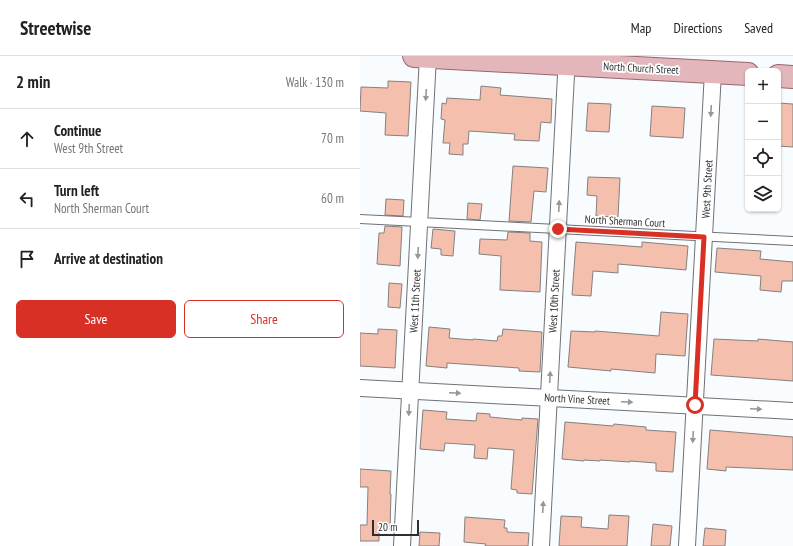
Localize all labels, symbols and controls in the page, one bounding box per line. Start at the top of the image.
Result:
text: Streetwise [20,16,91,40]
text: Map [631,19,651,37]
text: Directions [673,19,722,37]
text: Saved [744,19,773,37]
street label: North Church Street [603,59,679,77]
map controls [745,68,781,212]
button: + [745,68,781,104]
text: 2 min [16,71,50,93]
text: Walk · 130 m [286,74,344,91]
one-way arrow [423,89,430,101]
button: − [745,104,781,140]
one-way arrow [707,105,714,117]
text: Continue [54,121,101,140]
icon: ahead [16,128,38,150]
text: 70 m [321,130,344,147]
text: West 9th Street [54,140,123,157]
button: locate [745,140,781,176]
street label: West 9th Street [698,159,716,219]
button: layers [745,176,781,212]
text: Turn left [54,181,99,200]
icon: left [16,188,38,210]
text: 60 m [321,190,344,207]
one-way arrow [556,199,563,212]
text: North Sherman Court [54,200,149,217]
street label: North Sherman Court [584,212,666,230]
route end [549,220,567,238]
one-way arrow [414,247,421,259]
icon: arrive [16,248,38,270]
text: Arrive at destination [54,249,163,268]
street label: West 11th Street [406,269,424,333]
street label: West 10th Street [545,269,563,333]
button: Save [16,300,176,338]
button: Share [184,300,344,338]
one-way arrow [547,370,553,383]
one-way arrow [449,389,461,396]
street label: North Vine Street [544,390,610,408]
route start [686,396,704,414]
one-way arrow [621,398,633,405]
one-way arrow [406,404,413,416]
one-way arrow [750,405,762,412]
one-way arrow [690,431,697,443]
one-way arrow [540,500,546,513]
scale bar [372,518,419,537]
text: 20 m [378,520,397,534]

